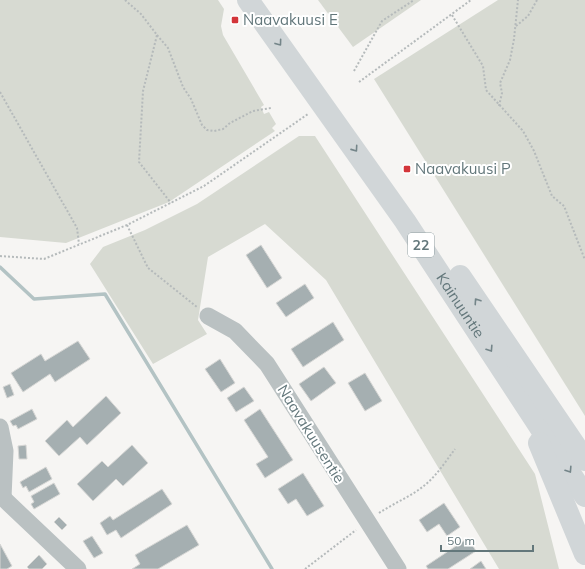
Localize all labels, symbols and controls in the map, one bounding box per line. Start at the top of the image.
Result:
place label: Naavakuusi E [243,10,338,29]
marker: Naavakuusi E [230,15,240,25]
one-way arrow [275,38,282,45]
one-way arrow [350,144,357,151]
place label: Naavakuusi P [415,159,511,178]
marker: Naavakuusi P [402,164,412,174]
road number: 22 [408,233,434,257]
street label: Kainuuntie [432,269,489,341]
one-way arrow [474,298,481,305]
one-way arrow [485,345,493,352]
street label: Naavakuusentie [274,381,349,486]
one-way arrow [564,466,571,473]
scale bar [441,527,533,553]
text: 50 m [447,533,475,548]

